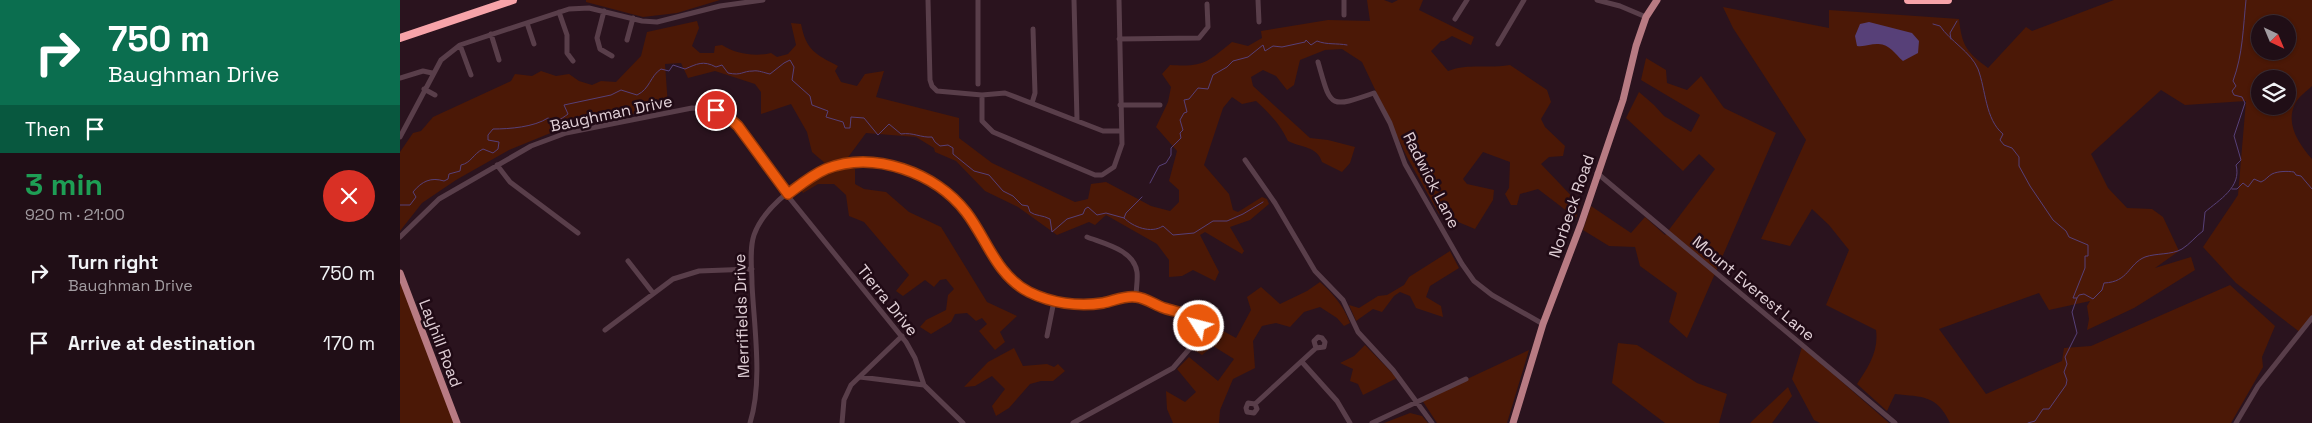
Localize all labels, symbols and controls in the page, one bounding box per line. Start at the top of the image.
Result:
north arrow [2251,15,2296,60]
map controls [2251,15,2296,115]
text: 750 m [108,17,210,61]
icon: right [25,20,90,85]
text: Baughman Drive [108,60,279,88]
button: layers [2251,70,2296,115]
pin [695,89,737,131]
street label: Baughman Drive [548,90,674,137]
icon: arrive [702,96,730,124]
icon: arrive [81,115,109,143]
text: Then [25,117,71,142]
street label: Radwick Lane [1398,128,1465,232]
street label: Norbeck Road [1544,152,1599,261]
text: 3 min [25,165,103,204]
button: close [323,170,375,222]
text: 920 m · 21:00 [25,204,125,225]
street label: Mount Everest Lane [1688,231,1819,346]
text: Turn right [68,250,158,275]
street label: Merrifields Drive [729,253,754,379]
icon: right [25,259,53,287]
street label: Tierra Drive [852,260,923,340]
text: 750 m [320,261,375,286]
text: Baughman Drive [68,275,193,296]
street label: Layhill Road [414,296,467,390]
position arrow [1172,299,1224,351]
icon: arrive [25,329,53,357]
text: Arrive at destination [68,331,256,356]
text: 170 m [323,331,375,356]

